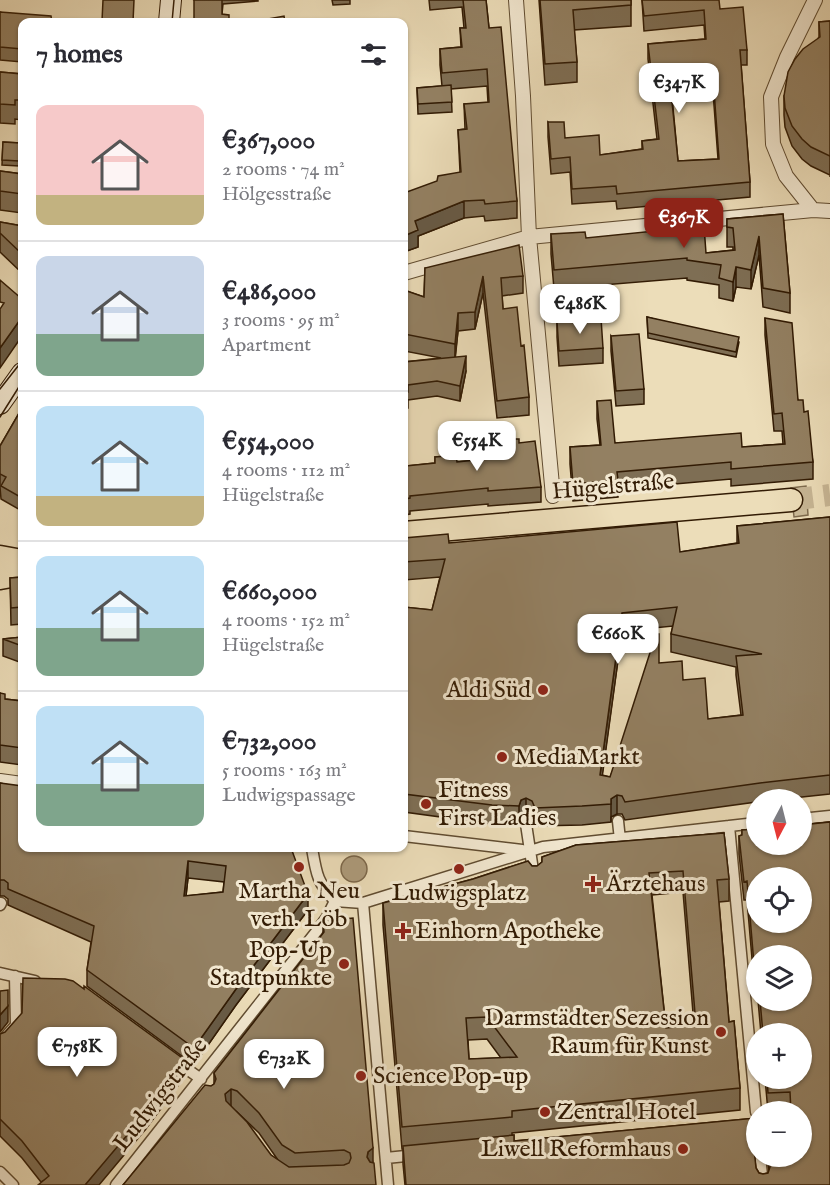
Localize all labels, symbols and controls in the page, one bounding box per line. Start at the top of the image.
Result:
text: 7 homes [36,38,123,71]
icon: filters [357,38,390,71]
pin: €347K [637,63,721,114]
text: €347K [653,70,705,95]
text: €367,000 [222,124,315,157]
icon: home [84,129,156,201]
text: 2 rooms · 74 m² [222,157,345,182]
text: Hölgesstraße [222,182,331,207]
pin: €367K [642,198,726,249]
text: €367K [658,205,710,230]
text: €486,000 [222,275,316,308]
icon: home [84,280,156,352]
pin: €486K [538,284,622,335]
text: €486K [554,291,606,316]
text: 3 rooms · 95 m² [222,308,340,333]
text: Apartment [222,333,311,358]
pin: €554K [435,421,519,472]
text: €554,000 [222,425,315,458]
text: €554K [452,428,502,453]
icon: home [84,430,156,502]
text: 4 rooms · 112 m² [222,458,350,483]
street label: Hügelstraße [551,466,675,508]
text: Hügelstraße [222,483,324,508]
text: €660,000 [222,575,317,608]
icon: home [84,580,156,652]
text: 4 rooms · 152 m² [222,608,350,633]
pin: €660K [576,614,660,665]
text: €660K [592,621,644,646]
text: Hügelstraße [222,633,324,658]
place label: Aldi Süd [445,675,531,706]
marker: Aldi Süd [536,683,550,697]
text: €732,000 [222,725,317,758]
icon: home [84,730,156,802]
place label: MediaMarkt [514,742,640,773]
marker: MediaMarkt [495,750,509,764]
text: 5 rooms · 163 m² [222,758,347,783]
place label: Fitness First Ladies [438,775,556,834]
text: Ludwigspassage [222,783,356,808]
north arrow [746,789,812,855]
map controls [746,789,812,1167]
marker: Fitness First Ladies [419,797,433,811]
marker: Martha Neu verh. Löb [292,860,306,874]
marker: Ludwigsplatz [452,862,466,876]
button: locate [746,867,812,933]
place label: Ärztehaus [605,869,705,900]
marker: Ärztehaus [584,875,602,893]
place label: Martha Neu verh. Löb [238,876,360,935]
place label: Ludwigsplatz [392,878,526,909]
place label: Einhorn Apotheke [415,916,601,947]
marker: Einhorn Apotheke [396,924,410,938]
place label: Pop-Up Stadtpunkte [210,935,332,994]
button: layers [746,945,812,1011]
marker: Pop-Up Stadtpunkte [337,957,351,971]
place label: Darmstädter Sezession Raum für Kunst [485,1003,709,1062]
button: + [746,1023,812,1089]
marker: Darmstädter Sezession Raum für Kunst [714,1025,728,1039]
pin: €758K [35,1027,119,1078]
street label: Ludwigstraße [107,1032,215,1158]
text: €758K [52,1034,102,1059]
pin: €732K [242,1039,326,1090]
text: €732K [258,1046,310,1071]
place label: Science Pop-up [373,1061,528,1092]
marker: Science Pop-up [354,1069,368,1083]
place label: Zentral Hotel [557,1097,696,1128]
button: − [746,1101,812,1167]
marker: Zentral Hotel [538,1105,552,1119]
place label: Liwell Reformhaus [481,1134,671,1165]
marker: Liwell Reformhaus [676,1142,690,1156]

